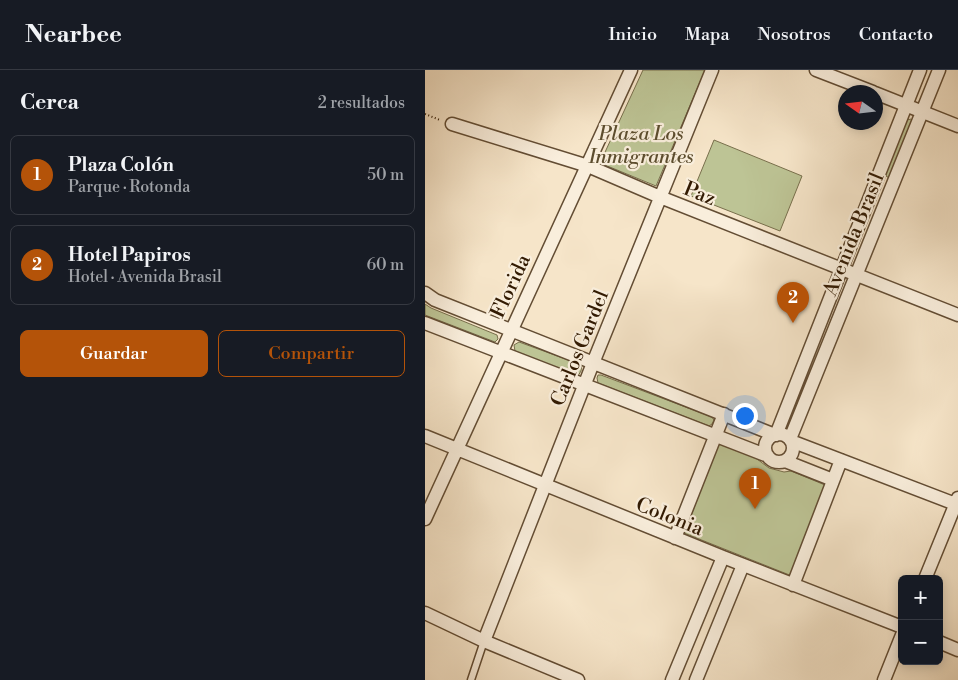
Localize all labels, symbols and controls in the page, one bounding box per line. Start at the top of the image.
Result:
text: Nearbee [25,20,122,50]
text: Inicio [608,23,657,46]
text: Mapa [685,23,730,46]
text: Nosotros [758,23,831,46]
text: Contacto [859,23,933,46]
north arrow [838,85,883,130]
text: Cerca [20,90,79,116]
text: 2 resultados [318,93,405,113]
park label: Plaza Los Inmigrantes [587,122,694,170]
text: Plaza Colón [68,153,174,177]
text: 1 [33,165,41,185]
text: 50 m [367,165,404,185]
street label: Avenida Brasil [818,169,890,301]
text: Parque · Rotonda [68,177,190,197]
street label: Paz [680,177,719,212]
text: Hotel Papiros [68,243,191,267]
street label: Florida [486,250,537,322]
text: 2 [32,255,42,275]
text: 60 m [366,255,404,275]
text: Hotel · Avenida Brasil [68,267,222,287]
pin: 2 [777,282,809,323]
street label: Carlos Gardel [546,287,615,410]
button: Guardar [20,330,208,377]
button: Compartir [218,330,405,377]
your location [732,403,758,429]
pin: 1 [739,468,771,509]
street label: Colonia [632,493,708,543]
map controls [898,575,943,665]
button: + [898,575,943,620]
button: − [898,620,943,665]

